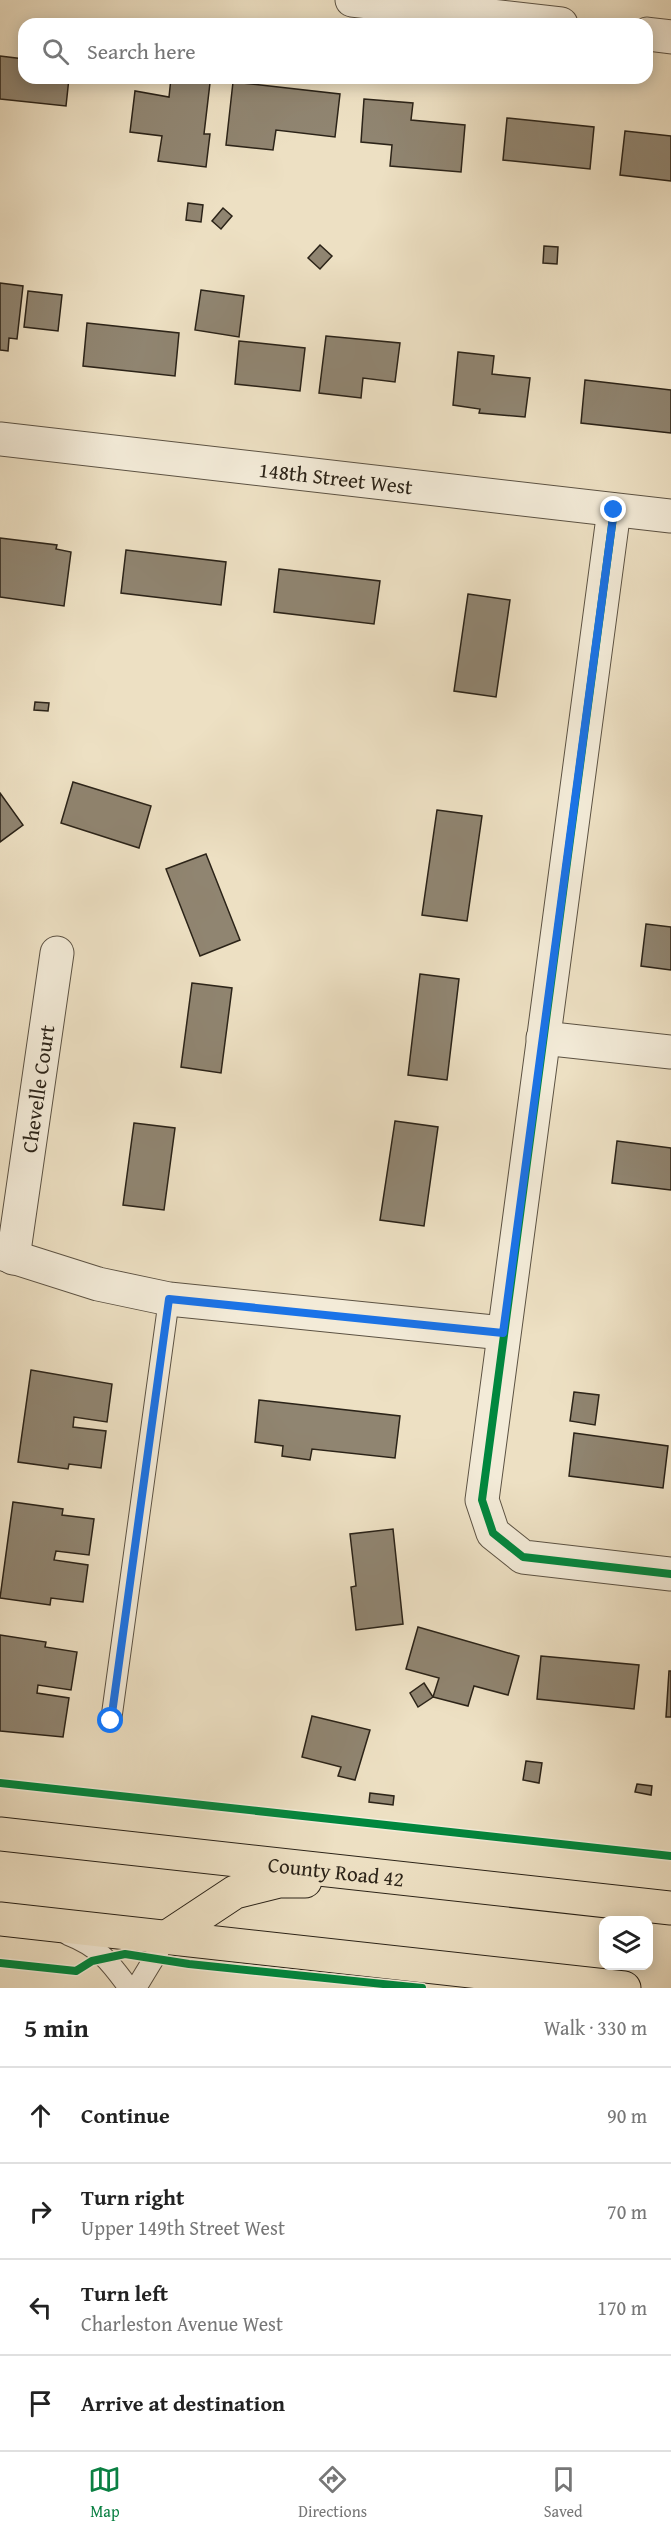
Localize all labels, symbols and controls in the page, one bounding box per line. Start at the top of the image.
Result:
search box [18,18,653,84]
icon: search [39,35,72,68]
text: Search here [87,35,196,67]
street label: 148th Street West [257,453,415,502]
route end [600,496,626,522]
street label: Chevelle Court [13,1022,62,1155]
route start [97,1707,123,1733]
street label: County Road 42 [266,1848,406,1894]
map controls [599,1916,653,1970]
button: layers [599,1916,653,1970]
text: 5 min [24,2008,89,2047]
text: Walk · 330 m [544,2013,647,2042]
icon: ahead [24,2099,57,2132]
text: Continue [81,2099,170,2131]
text: 90 m [607,2101,647,2130]
text: Turn right [81,2181,184,2213]
icon: right [24,2195,57,2228]
text: 70 m [607,2197,647,2226]
text: Upper 149th Street West [81,2213,285,2242]
text: Turn left [81,2277,168,2309]
icon: left [24,2291,57,2324]
text: 170 m [597,2293,647,2322]
text: Charleston Avenue West [81,2309,283,2338]
icon: arrive [24,2387,57,2420]
text: Arrive at destination [81,2387,285,2419]
tab: Map [88,2463,121,2523]
tab: Directions [298,2463,367,2523]
tab: Saved [544,2463,583,2523]

